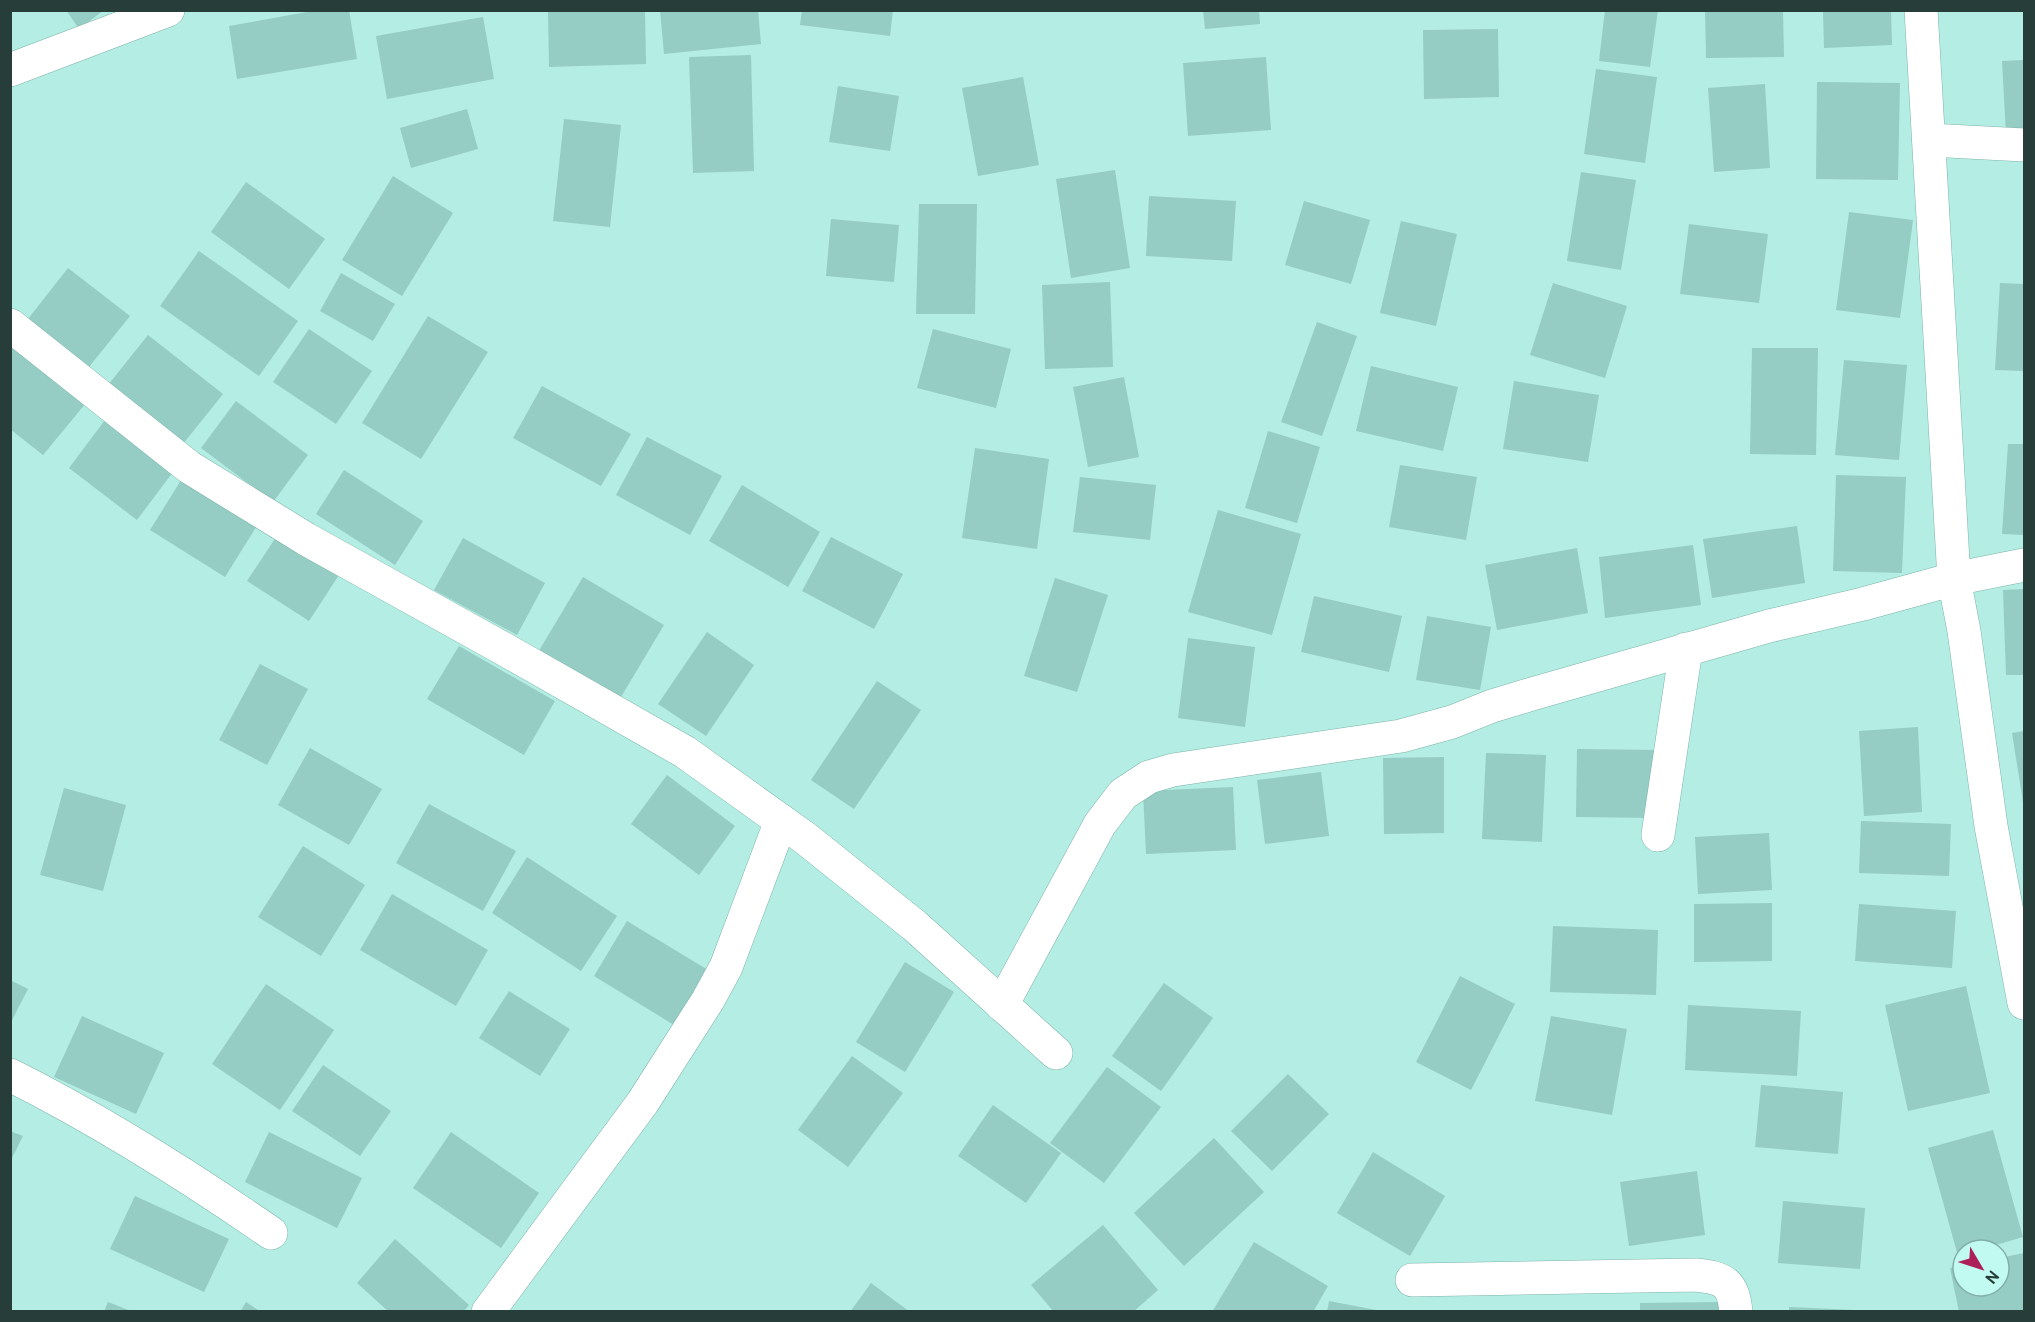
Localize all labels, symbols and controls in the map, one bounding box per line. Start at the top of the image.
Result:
north arrow [1951,1238,2011,1298]
text: N [1980,1265,2002,1287]

